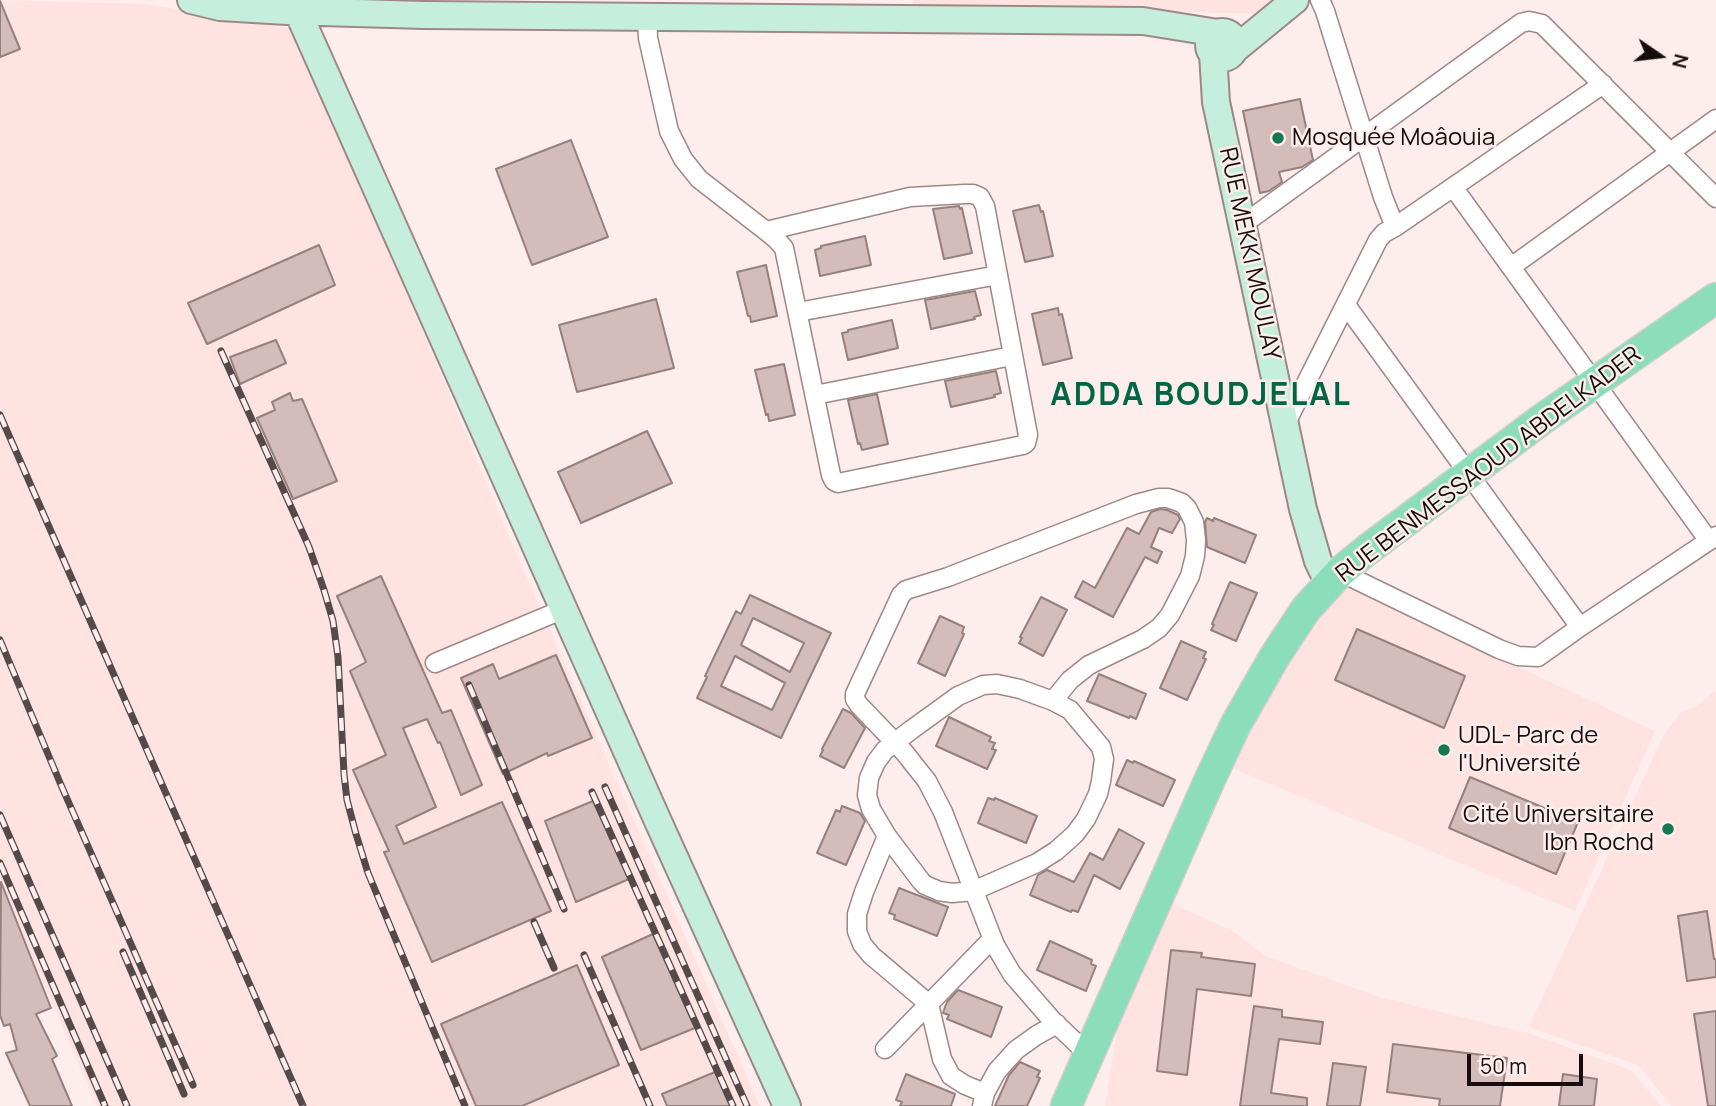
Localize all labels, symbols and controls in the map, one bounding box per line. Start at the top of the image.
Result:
north arrow [1625,21,1695,91]
text: N [1666,51,1695,71]
place label: Mosquée Moâouia [1292,124,1495,152]
marker: Mosquée Moâouia [1270,130,1286,146]
street label: RUE MEKKI MOULAY [1212,145,1286,363]
street label: RUE BENMESSAOUD ABDELKADER [1331,341,1647,589]
district label: ADDA BOUDJELAL [1052,377,1350,415]
place label: UDL- Parc de l'Université [1458,722,1598,778]
marker: UDL- Parc de l'Université [1436,742,1452,758]
place label: Cité Universitaire Ibn Rochd [1463,801,1654,857]
marker: Cité Universitaire Ibn Rochd [1660,821,1676,837]
scale bar [1471,1040,1586,1084]
text: 50 m [1480,1052,1527,1080]

